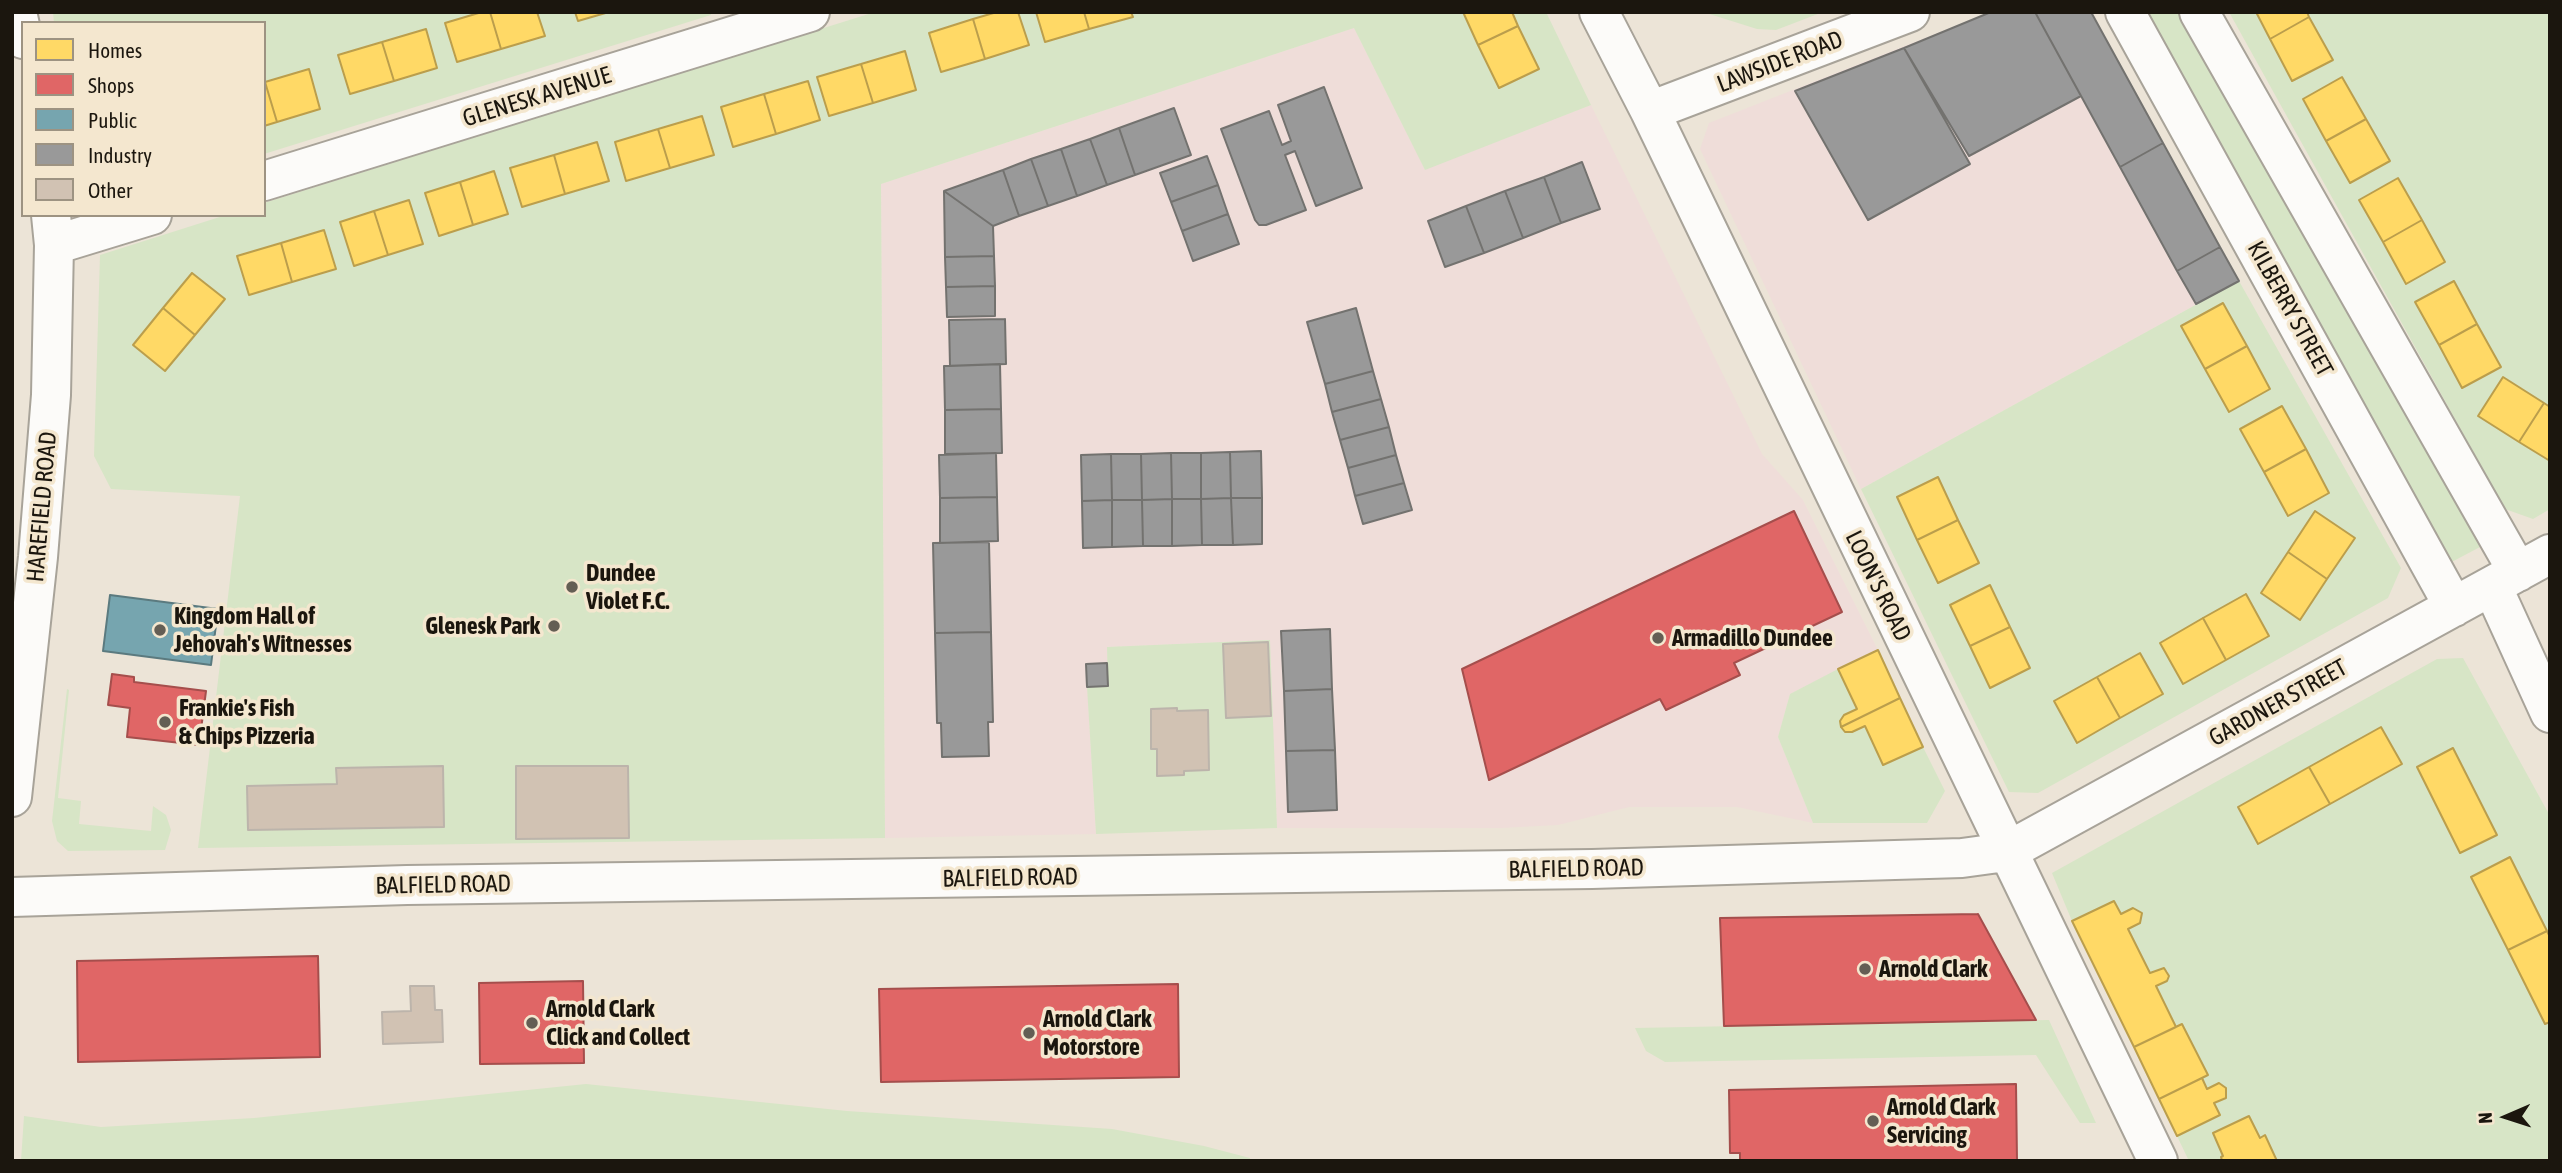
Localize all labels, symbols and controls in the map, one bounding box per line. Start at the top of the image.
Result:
legend [21,21,266,217]
street label: LAWSIDE ROAD [1713,25,1847,99]
text: Homes [88,38,142,62]
street label: GLENESK AVENUE [459,61,615,133]
text: Shops [88,73,134,97]
text: Public [88,108,137,132]
text: Industry [88,143,152,167]
text: Other [88,178,132,202]
street label: KILBERRY STREET [2241,236,2339,382]
street label: HAREFIELD ROAD [21,431,63,583]
street label: LOON'S ROAD [1839,526,1917,646]
place label: Dundee Violet F.C. [586,559,670,615]
marker: Dundee Violet F.C. [564,579,580,595]
place label: Kingdom Hall of Jehovah's Witnesses [174,602,352,658]
place label: Glenesk Park [425,612,540,640]
marker: Glenesk Park [546,618,562,634]
marker: Kingdom Hall of Jehovah's Witnesses [152,622,168,638]
place label: Armadillo Dundee [1672,624,1833,652]
marker: Armadillo Dundee [1650,630,1666,646]
street label: GARDNER STREET [2204,653,2352,753]
place label: Frankie's Fish & Chips Pizzeria [179,694,315,750]
marker: Frankie's Fish & Chips Pizzeria [157,714,173,730]
street label: BALFIELD ROAD [1508,853,1644,885]
street label: BALFIELD ROAD [942,862,1078,894]
street label: BALFIELD ROAD [375,869,511,901]
place label: Arnold Clark [1879,955,1988,983]
marker: Arnold Clark [1857,961,1873,977]
place label: Arnold Clark Click and Collect [546,995,690,1051]
place label: Arnold Clark Motorstore [1043,1005,1152,1061]
marker: Arnold Clark Click and Collect [524,1015,540,1031]
marker: Arnold Clark Motorstore [1021,1025,1037,1041]
north arrow [2471,1082,2541,1152]
place label: Arnold Clark Servicing [1887,1093,1996,1149]
text: N [2474,1112,2496,1124]
marker: Arnold Clark Servicing [1865,1113,1881,1129]

